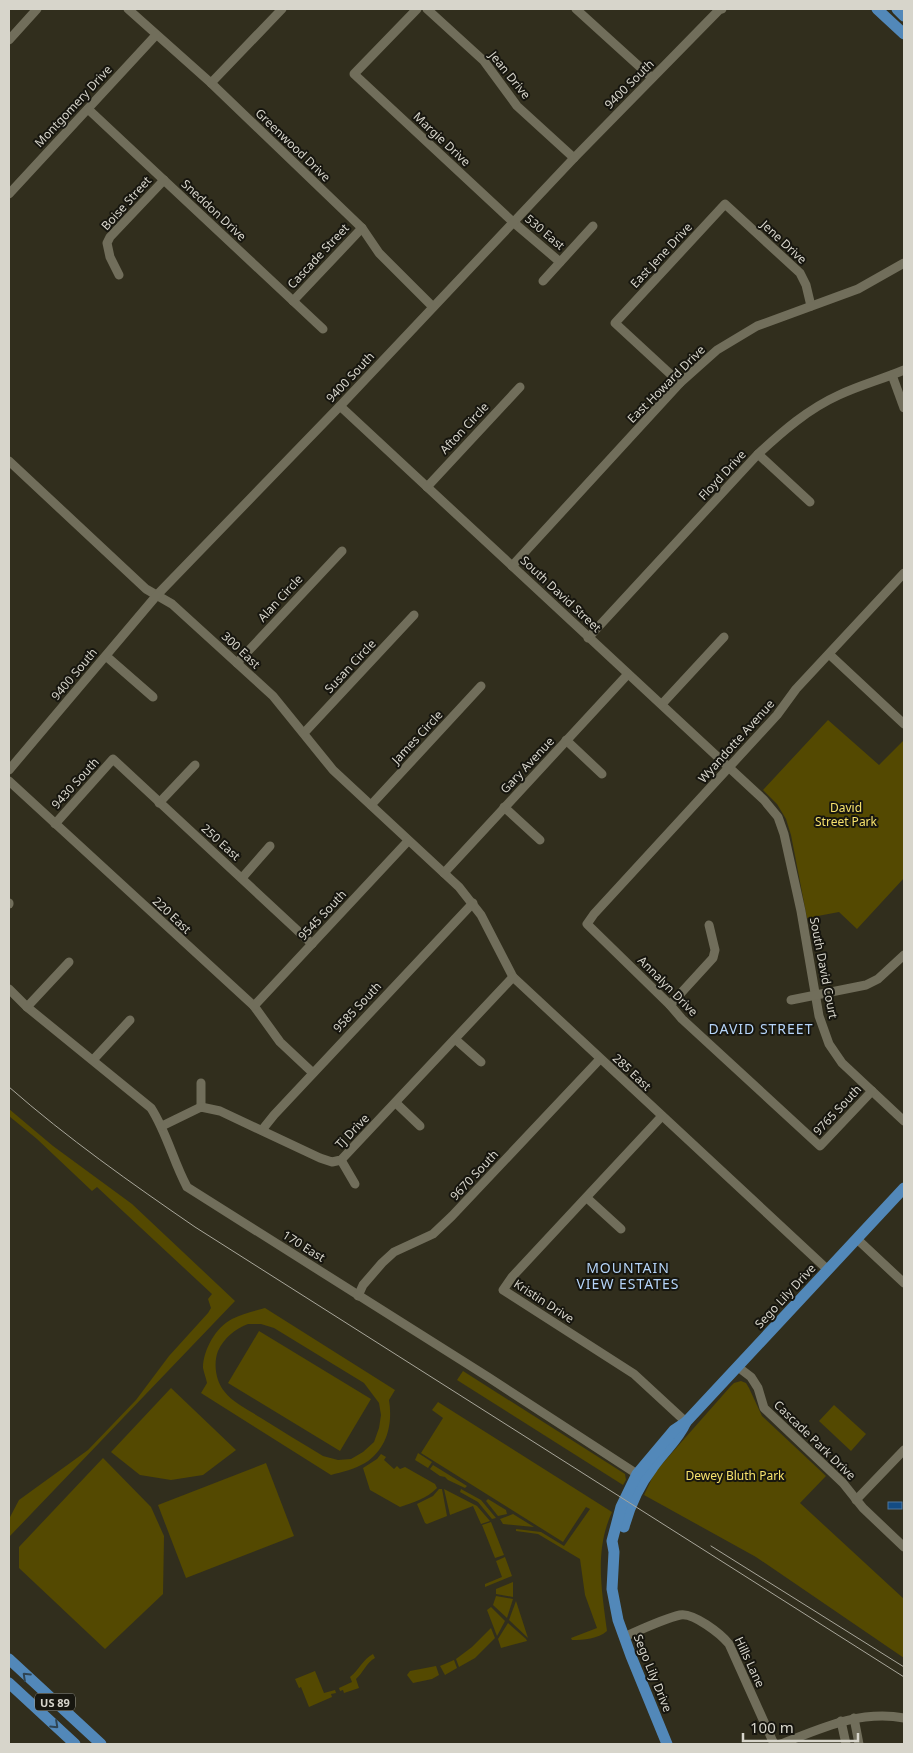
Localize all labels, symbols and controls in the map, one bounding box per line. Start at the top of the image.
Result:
street label: Jean Drive [485,47,535,103]
street label: 9400 South [601,56,657,112]
street label: Montgomery Drive [30,61,116,151]
street label: Greenwood Drive [252,105,335,185]
street label: Margie Drive [410,108,474,170]
street label: Boise Street [97,172,155,234]
street label: Sneddon Drive [178,175,250,245]
street label: 530 East [521,210,569,254]
street label: Jene Drive [757,216,811,268]
street label: East Jene Drive [626,218,696,291]
street label: Cascade Street [283,219,353,292]
street label: East Howard Drive [623,341,709,427]
street label: 9400 South [322,348,378,406]
street label: Afton Circle [436,398,493,458]
street label: Floyd Drive [694,446,750,504]
street label: South David Street [517,552,606,636]
street label: Alan Circle [254,570,307,625]
street label: 300 East [218,628,265,673]
street label: Susan Circle [321,635,380,697]
street label: 9400 South [47,644,101,704]
street label: Wyandotte Avenue [694,695,778,786]
street label: James Circle [387,706,447,768]
street label: Gary Avenue [496,733,558,797]
street label: 9430 South [47,754,103,812]
park label: David Street Park [815,799,878,830]
street label: 250 East [198,820,245,865]
street label: 9545 South [294,886,350,944]
street label: 220 East [149,893,196,938]
street label: South David Court [806,916,842,1021]
street label: Annalyn Drive [634,952,702,1020]
street label: 9585 South [329,978,385,1036]
district label: DAVID STREET [709,1019,813,1038]
street label: 285 East [609,1050,656,1095]
street label: 9765 South [809,1081,865,1139]
street label: Tj Drive [331,1110,373,1152]
street label: 9670 South [446,1146,502,1204]
street label: 170 East [279,1226,329,1266]
district label: MOUNTAIN VIEW ESTATES [576,1258,680,1293]
street label: Sego Lily Drive [751,1260,820,1332]
street label: Kristin Drive [510,1275,578,1327]
street label: Cascade Park Drive [770,1396,860,1484]
park label: Dewey Bluth Park [685,1467,785,1484]
street label: Sego Lily Drive [630,1632,676,1715]
street label: Hills Lane [731,1634,769,1690]
one-way arrow [23,1672,32,1681]
road number: US 89 [35,1694,75,1710]
scale bar [743,1710,858,1742]
text: 100 m [750,1717,794,1737]
one-way arrow [49,1719,58,1728]

